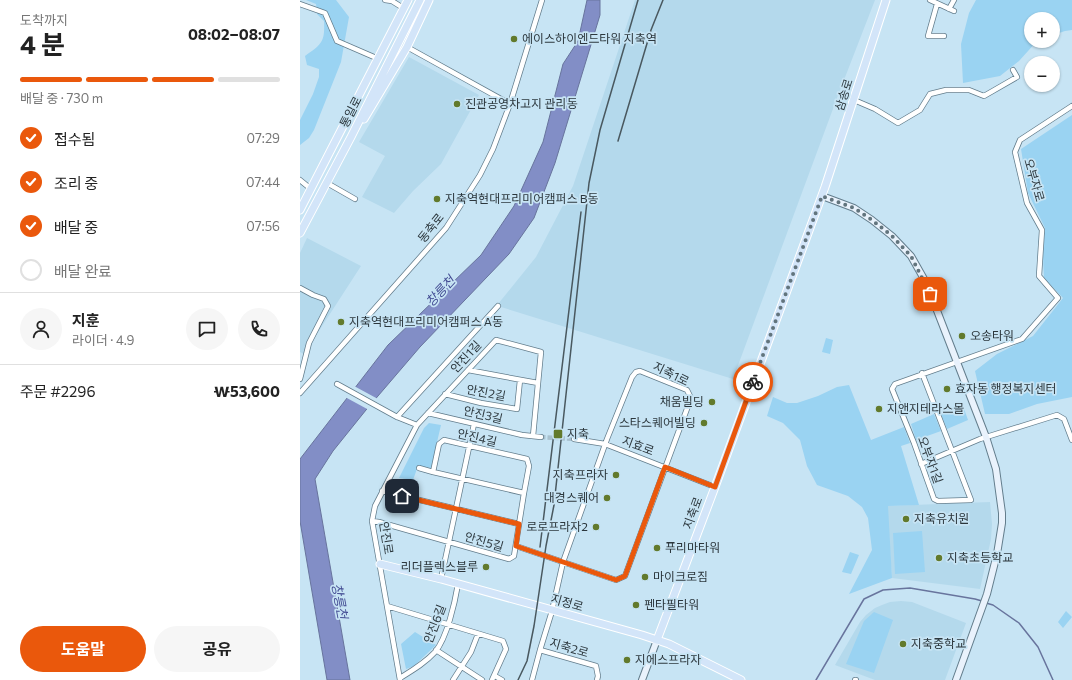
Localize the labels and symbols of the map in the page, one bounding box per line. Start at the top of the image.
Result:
place label: 에이스하이엔드타워 지축역 [522,31,657,45]
marker: 에이스하이엔드타워 지축역 [509,34,519,44]
street label: 삼송로 [831,77,855,113]
street label: 통일로 [336,94,364,129]
place label: 진관공영차고지 관리동 [465,96,578,110]
marker: 진관공영차고지 관리동 [452,99,462,109]
street label: 오부자로 [1022,157,1048,203]
place label: 지축역현대프리미어캠퍼스 B동 [445,191,599,205]
marker: 지축역현대프리미어캠퍼스 B동 [432,194,442,204]
street label: 동축로 [414,210,446,245]
water label: 창릉천 [422,272,459,310]
pin [913,277,947,311]
place label: 지축역현대프리미어캠퍼스 A동 [349,314,503,328]
marker: 지축역현대프리미어캠퍼스 A동 [336,317,346,327]
place label: 오송타워 [970,328,1014,342]
marker: 오송타워 [957,331,967,341]
street label: 안진1길 [447,338,483,375]
street label: 지축1로 [651,358,692,388]
courier [733,362,773,402]
street label: 안진2길 [465,381,507,403]
place label: 효자동 행정복지센터 [955,381,1057,395]
marker: 효자동 행정복지센터 [942,384,952,394]
place label: 채움빌딩 [660,394,704,408]
marker: 채움빌딩 [707,397,717,407]
place label: 지앤지테라스몰 [887,401,964,415]
street label: 안진3길 [462,403,504,425]
marker: 지앤지테라스몰 [874,404,884,414]
place label: 스타스퀘어빌딩 [619,415,696,429]
marker: 스타스퀘어빌딩 [699,418,709,428]
street label: 안진4길 [456,426,498,448]
place label: 지축 [567,426,589,440]
marker: 지축 [552,428,564,440]
street label: 지효로 [620,433,656,457]
street label: 오부자1길 [916,434,946,485]
place label: 지축프라자 [553,467,608,481]
marker: 지축프라자 [611,470,621,480]
pin [385,479,419,513]
place label: 대경스퀘어 [544,490,599,504]
marker: 대경스퀘어 [602,493,612,503]
street label: 지축로 [680,495,704,531]
place label: 지축유치원 [914,511,969,525]
marker: 지축유치원 [901,514,911,524]
place label: 로로프라자2 [526,519,588,533]
street label: 안진로 [377,520,396,555]
marker: 로로프라자2 [591,522,601,532]
street label: 안진5길 [463,529,505,553]
place label: 푸리마타워 [665,540,720,554]
marker: 푸리마타워 [652,543,662,553]
place label: 지축초등학교 [947,550,1013,564]
marker: 지축초등학교 [934,553,944,563]
place label: 리더플렉스블루 [401,559,478,573]
marker: 리더플렉스블루 [481,562,491,572]
place label: 마이크로짐 [653,569,708,583]
marker: 마이크로짐 [640,572,650,582]
water label: 창릉천 [329,582,351,621]
street label: 지정로 [549,591,585,613]
place label: 펜타필타워 [644,597,699,611]
marker: 펜타필타워 [631,600,641,610]
street label: 안진6길 [420,602,448,645]
street label: 지축2로 [548,635,590,659]
place label: 지축중학교 [911,636,966,650]
marker: 지축중학교 [898,639,908,649]
place label: 지에스프라자 [635,652,701,666]
marker: 지에스프라자 [622,655,632,665]

